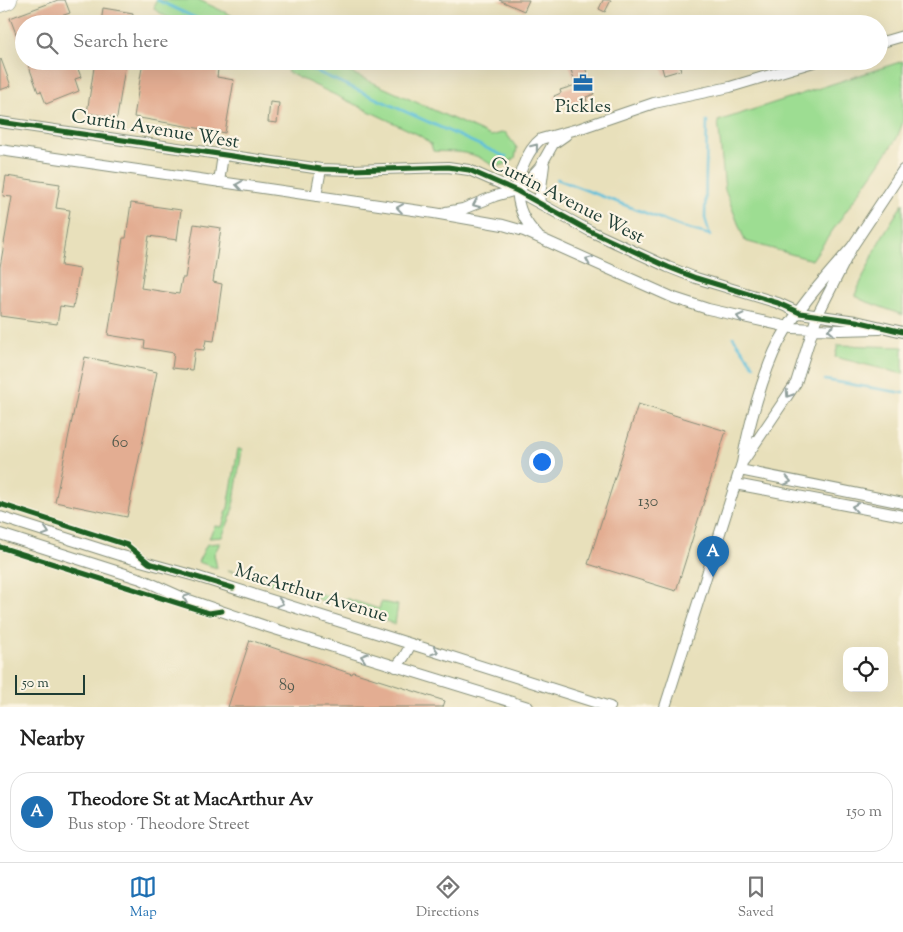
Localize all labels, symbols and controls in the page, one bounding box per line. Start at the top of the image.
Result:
search box [15,15,888,70]
icon: search [33,29,61,57]
text: Search here [73,29,168,56]
office icon: Pickles [572,72,594,94]
place label: Pickles [555,94,611,121]
street label: Curtin Avenue West [69,103,241,157]
one-way arrow [529,143,538,152]
street label: Curtin Avenue West [485,150,649,252]
one-way arrow [234,181,243,191]
one-way arrow [472,198,481,208]
one-way arrow [395,203,403,214]
one-way arrow [585,255,594,266]
one-way arrow [736,312,745,323]
one-way arrow [827,325,834,335]
one-way arrow [786,388,795,398]
house number: 60 [112,432,128,455]
your location [529,449,555,475]
one-way arrow [783,475,792,485]
house number: 130 [638,491,658,514]
one-way arrow [851,503,860,513]
one-way arrow [42,526,50,536]
pin: A [697,536,729,577]
street label: MacArthur Avenue [231,558,391,630]
one-way arrow [182,594,191,605]
one-way arrow [275,597,284,607]
one-way arrow [430,646,439,656]
map controls [843,647,888,692]
button: locate [843,647,888,692]
one-way arrow [360,652,369,662]
scale bar [15,672,85,695]
text: 50 m [22,674,49,694]
house number: 89 [279,675,295,698]
text: Nearby [20,725,85,755]
text: Theodore St at MacArthur Av [68,787,313,814]
text: A [31,801,44,824]
text: 150 m [846,801,882,824]
text: Bus stop · Theodore Street [68,814,250,837]
tab: Map [129,873,157,923]
tab: Directions [416,873,479,923]
tab: Saved [738,873,774,923]

